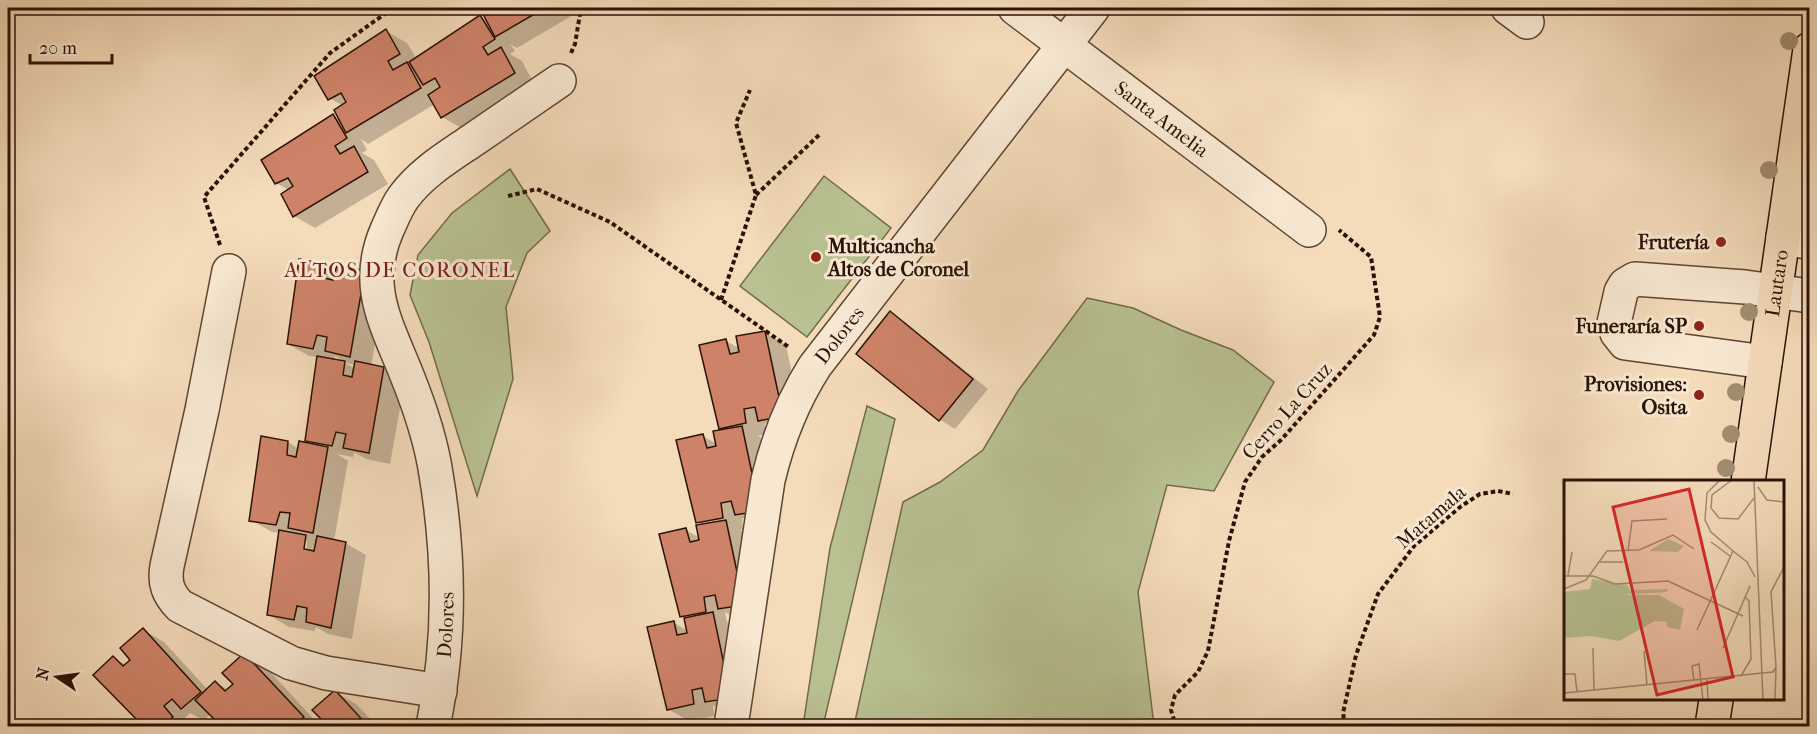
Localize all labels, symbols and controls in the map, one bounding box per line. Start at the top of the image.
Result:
scale bar [30,27,112,65]
text: 20 m [39,38,77,59]
street label: Santa Amelia [1110,76,1214,162]
place label: Frutería [1637,231,1710,254]
place label: Multicancha Altos de Coronel [826,235,970,281]
marker: Frutería [1714,235,1728,249]
street label: Lautaro [1760,248,1793,318]
marker: Multicancha Altos de Coronel [809,250,823,264]
district label: ALTOS DE CORONEL [283,258,516,282]
street label: Dolores [810,302,869,368]
place label: Funeraría SP [1574,315,1687,338]
marker: Funeraría SP [1692,319,1706,333]
street label: Cerro La Cruz [1237,358,1337,464]
place label: Provisiones: Osita [1584,373,1688,419]
marker: Provisiones: Osita [1692,388,1706,402]
street label: Matamala [1392,480,1471,553]
inset map [1564,480,1784,701]
street label: Dolores [432,592,458,659]
north arrow [27,647,87,707]
text: N [32,665,54,682]

